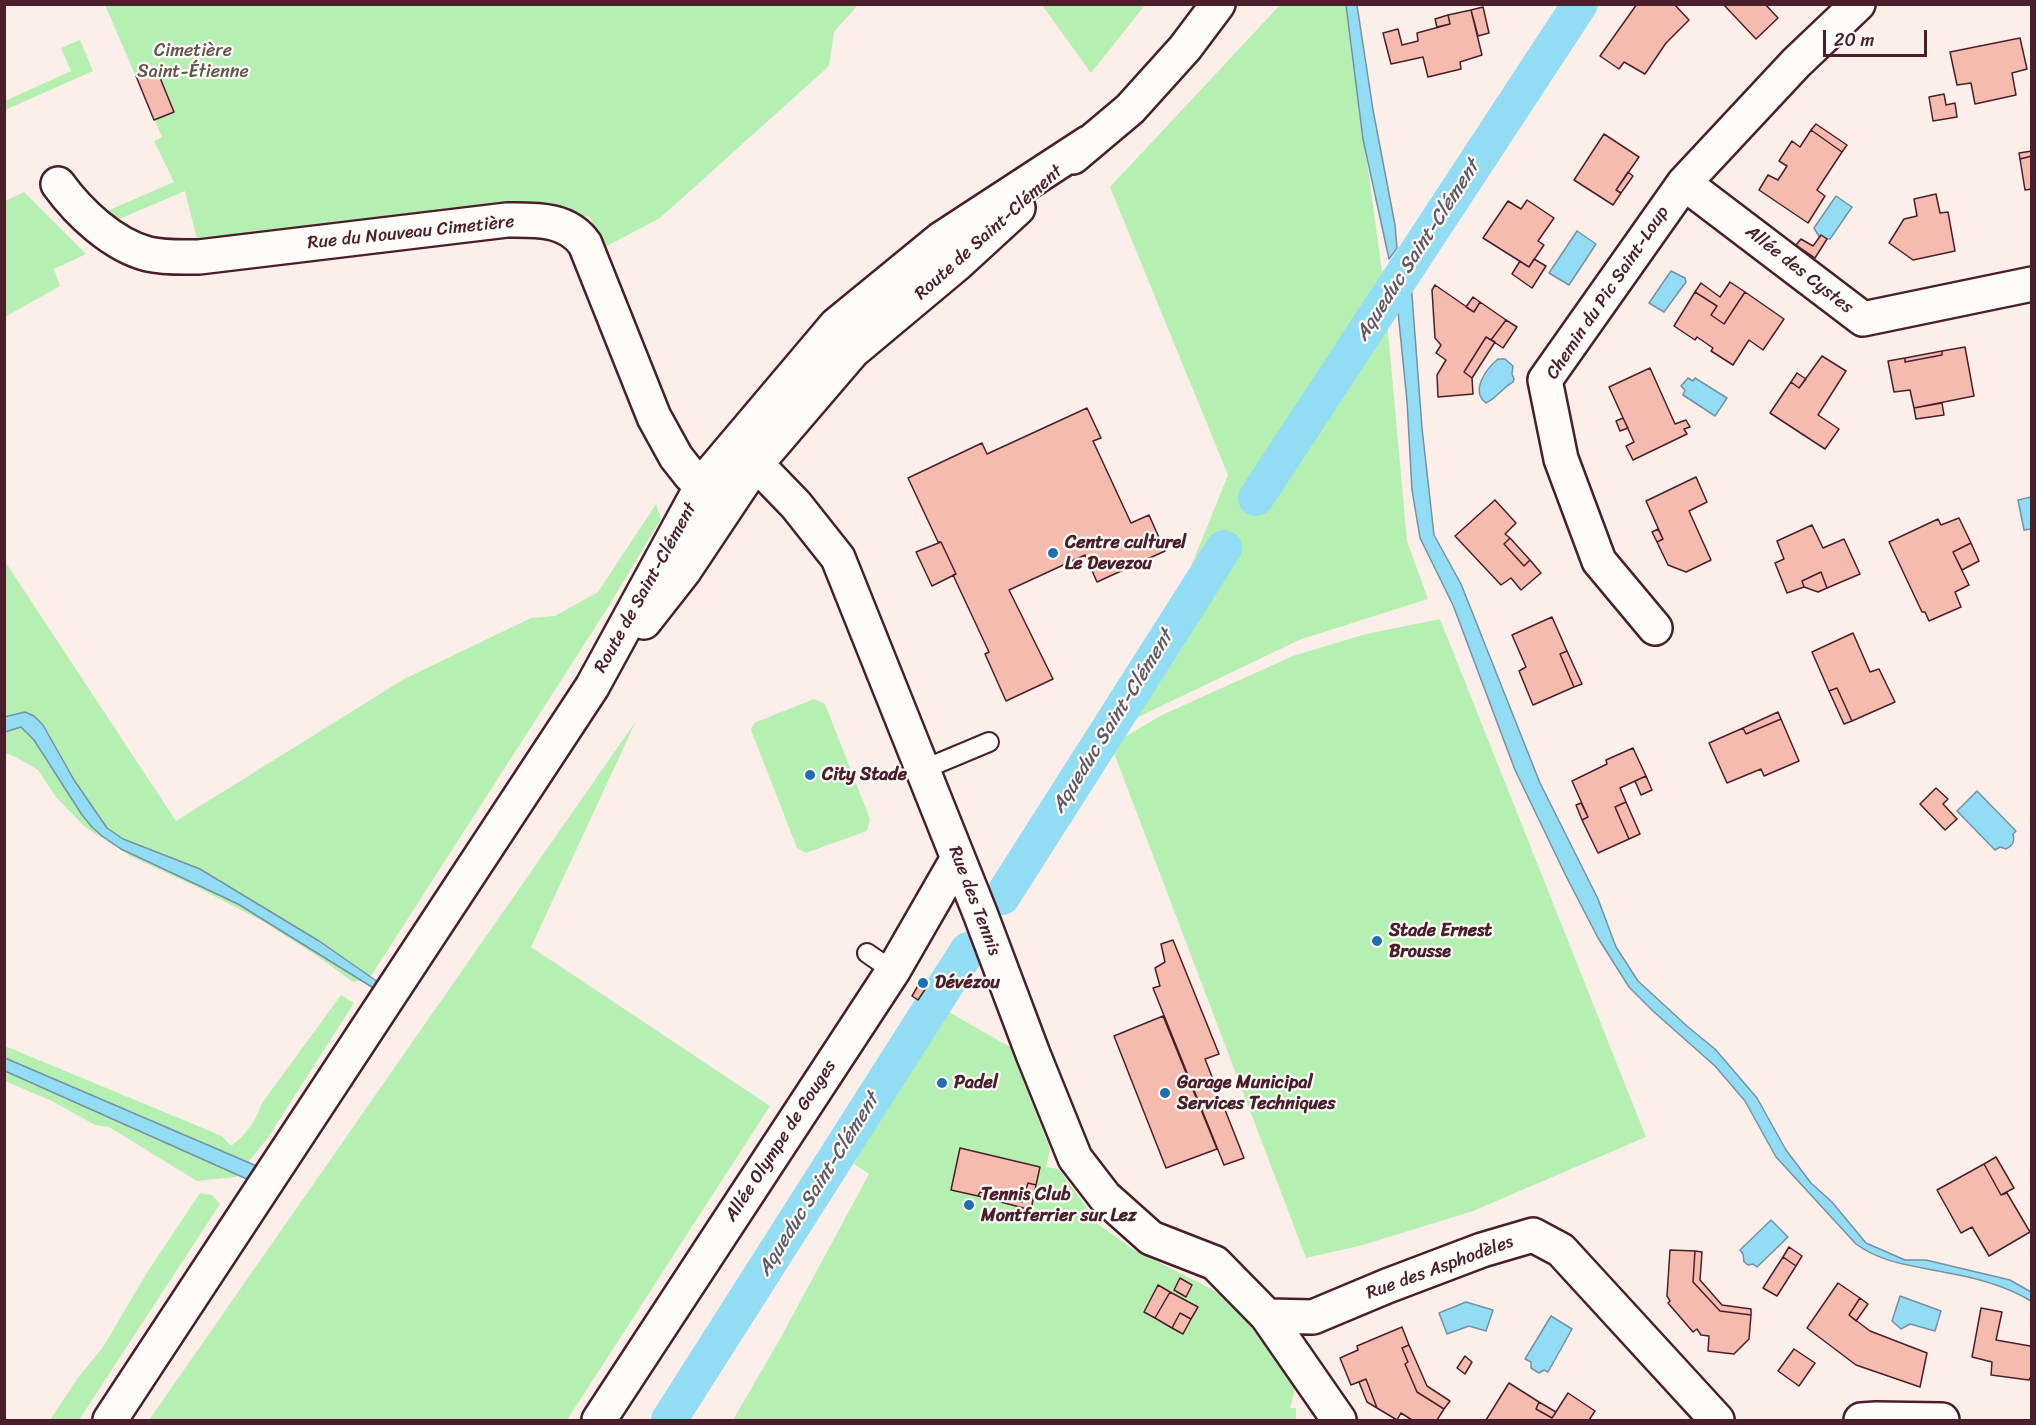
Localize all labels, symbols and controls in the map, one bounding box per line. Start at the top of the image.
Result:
scale bar [1826,18,1930,56]
text: 20 m [1834,24,1874,56]
park label: Cimetière Saint-Étienne [137,40,249,82]
water label: Aqueduc Saint-Clément [1351,156,1485,346]
street label: Route de Saint-Clément [911,161,1067,305]
street label: Chemin du Pic Saint-Loup [1542,202,1674,384]
street label: Rue du Nouveau Cimetière [306,211,516,255]
street label: Allée des Cystes [1741,221,1857,319]
street label: Route de Saint-Clément [590,499,702,677]
place label: Centre culturel Le Devezou [1065,532,1186,574]
marker: Centre culturel Le Devezou [1046,546,1060,560]
water label: Aqueduc Saint-Clément [1047,627,1179,817]
place label: City Stade [822,764,907,786]
marker: City Stade [803,768,817,782]
street label: Rue des Tennis [943,843,1005,959]
place label: Stade Ernest Brousse [1389,920,1492,962]
marker: Stade Ernest Brousse [1370,934,1384,948]
place label: Dévézou [935,972,1000,994]
marker: Dévézou [916,976,930,990]
street label: Allée Olympe de Gouges [721,1056,841,1226]
place label: Padel [954,1072,998,1094]
place label: Garage Municipal Services Techniques [1177,1072,1336,1114]
marker: Padel [935,1076,949,1090]
marker: Garage Municipal Services Techniques [1158,1086,1172,1100]
water label: Aqueduc Saint-Clément [753,1090,885,1280]
place label: Tennis Club Montferrier sur Lez [981,1184,1137,1226]
marker: Tennis Club Montferrier sur Lez [962,1198,976,1212]
street label: Rue des Asphodèles [1364,1231,1516,1305]

